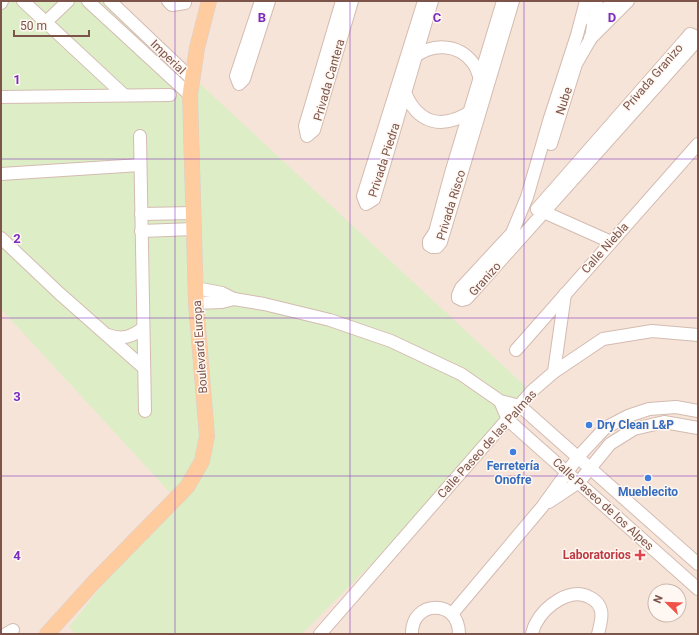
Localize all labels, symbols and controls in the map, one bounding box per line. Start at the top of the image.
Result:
text: B [258,10,266,25]
text: C [433,10,442,25]
text: D [608,10,616,25]
scale bar [14,12,89,38]
text: 50 m [20,19,47,33]
street label: Imperial [148,37,188,77]
street label: Privada Cantera [311,37,347,123]
street label: Privada Granizo [620,41,686,113]
text: 1 [13,72,21,87]
street label: Nube [553,85,575,117]
street label: Privada Piedra [365,121,403,199]
street label: Privada Risco [434,168,468,242]
street label: Calle Niebla [579,220,631,276]
text: 2 [13,231,21,246]
street label: Granizo [466,259,504,299]
street label: Boulevard Europa [190,300,210,394]
street label: Calle Paseo de las Palmas [435,387,539,501]
text: 3 [13,389,21,404]
place label: Dry Clean L&P [597,418,674,432]
marker: Dry Clean L&P [584,420,594,430]
marker: Ferretería Onofre [508,447,518,457]
street label: Calle Paseo de los Alpes [550,455,656,553]
place label: Ferretería Onofre [487,459,540,487]
marker: Mueblecito [643,473,653,483]
place label: Mueblecito [618,485,678,499]
text: 4 [13,548,21,563]
place label: Laboratorios [563,548,631,562]
marker: Laboratorios [634,549,646,561]
north arrow [647,583,687,623]
text: N [651,593,666,605]

